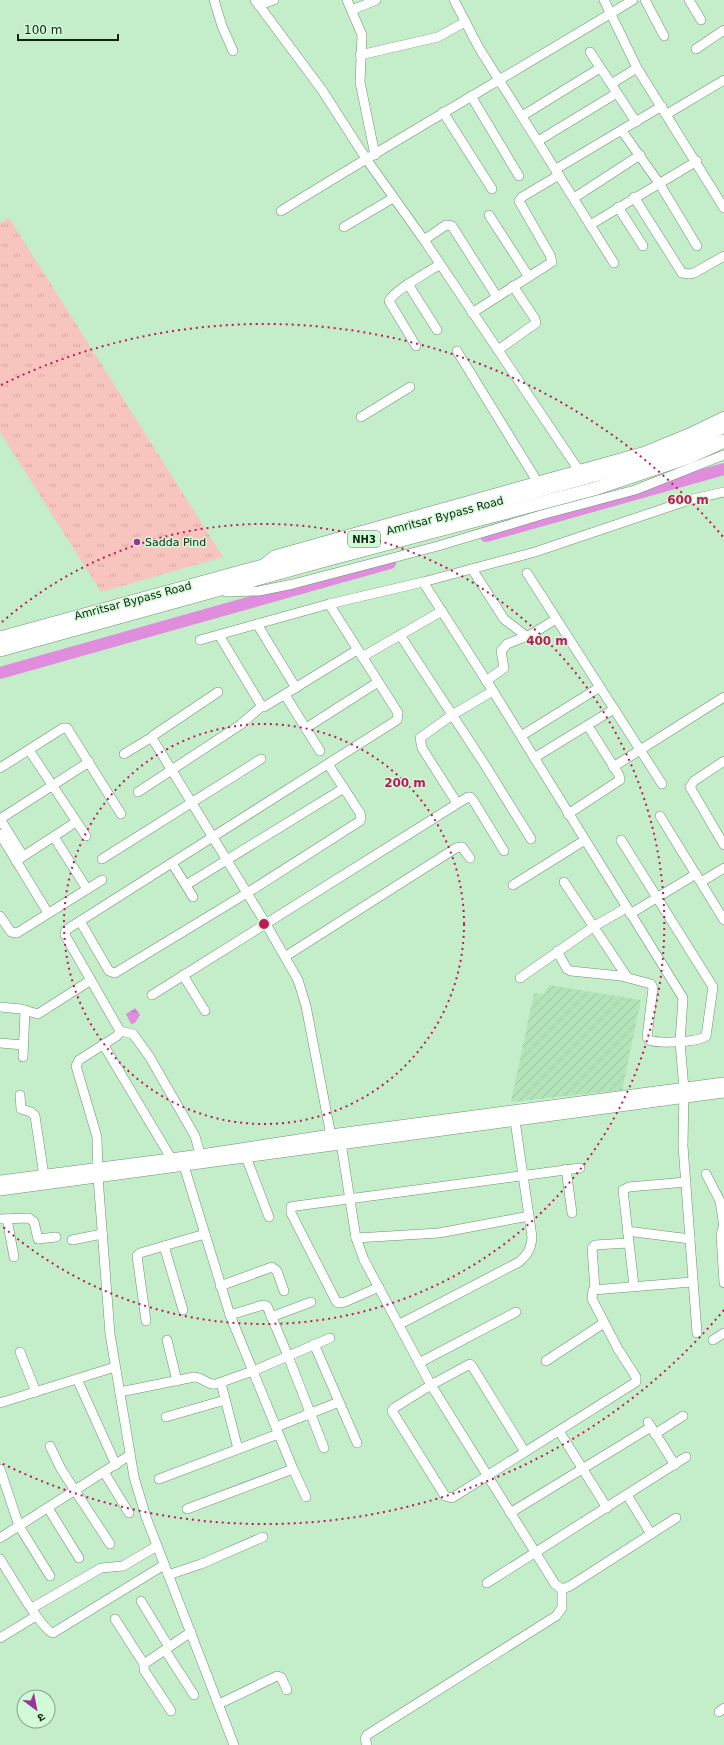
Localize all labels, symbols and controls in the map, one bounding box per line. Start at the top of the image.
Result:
scale bar [18,16,118,42]
text: 100 m [24,23,62,37]
text: 600 m [667,493,709,507]
street label: Amritsar Bypass Road [385,494,505,538]
road number: NH3 [348,531,380,547]
place label: Sadda Pind [145,536,206,549]
marker: Sadda Pind [132,537,142,547]
street label: Amritsar Bypass Road [73,579,193,623]
text: 400 m [526,634,568,648]
text: 200 m [384,776,426,790]
centre of rings [257,917,271,931]
north arrow [16,1689,56,1729]
text: उ [34,1710,47,1725]

